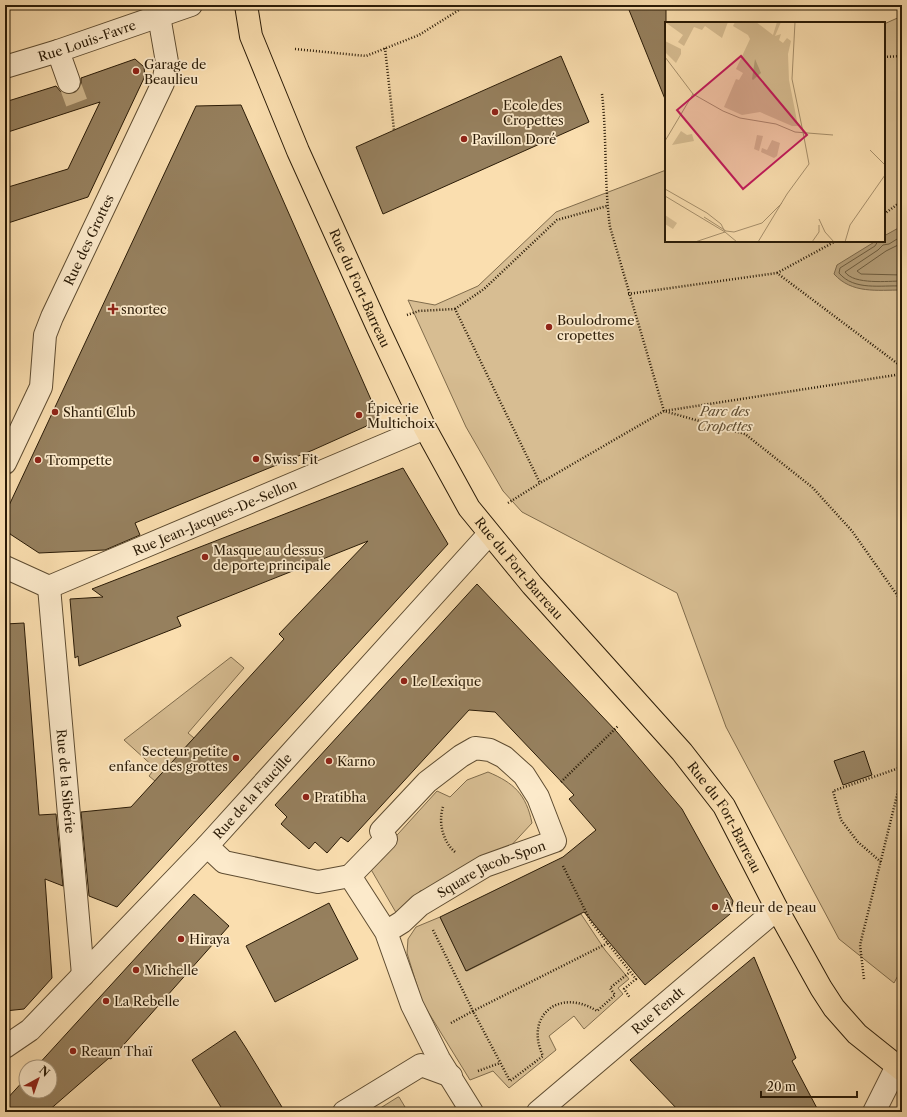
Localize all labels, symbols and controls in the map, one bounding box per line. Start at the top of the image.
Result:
street label: Rue Louis-Favre [36,17,138,65]
inset map [665,22,885,242]
place label: Garage de Beaulieu [144,56,206,87]
marker: Garage de Beaulieu [131,66,141,76]
place label: Ecole des Cropettes [503,97,564,128]
marker: Ecole des Cropettes [490,107,500,117]
place label: Pavillon Doré [472,131,556,147]
marker: Pavillon Doré [459,134,469,144]
street label: Rue des Grottes [60,192,117,288]
street label: Rue du Fort-Barreau [326,226,394,350]
place label: snortec [121,301,167,317]
marker: snortec [108,304,118,314]
place label: Boulodrome cropettes [557,312,634,343]
marker: Boulodrome cropettes [544,322,554,332]
place label: Épicerie Multichoix [367,400,435,431]
park label: Parc des Cropettes [697,403,753,434]
place label: Shanti Club [63,404,136,420]
marker: Shanti Club [50,407,60,417]
marker: Épicerie Multichoix [354,410,364,420]
place label: Swiss Fit [264,451,319,467]
place label: Trompette [46,452,112,468]
marker: Swiss Fit [251,454,261,464]
marker: Trompette [33,455,43,465]
street label: Rue Jean-Jacques-De-Sellon [130,475,299,559]
street label: Rue du Fort-Barreau [472,514,567,622]
place label: Masque au dessus de porte principale [213,542,331,573]
marker: Masque au dessus de porte principale [200,552,210,562]
place label: Le Lexique [412,673,481,689]
marker: Le Lexique [399,676,409,686]
street label: Rue de la Sibérie [53,728,79,834]
place label: Secteur petite enfance des grottes [109,743,228,774]
street label: Rue de la Faucille [210,750,295,842]
marker: Secteur petite enfance des grottes [231,753,241,763]
place label: Karno [337,753,376,769]
marker: Karno [324,756,334,766]
street label: Rue du Fort-Barreau [684,758,765,876]
place label: Pratibha [314,789,366,805]
marker: Pratibha [301,792,311,802]
street label: Square Jacob-Spon [434,837,548,901]
place label: À fleur de peau [722,899,817,915]
marker: À fleur de peau [710,902,720,912]
place label: Hiraya [189,931,230,947]
marker: Hiraya [176,934,186,944]
place label: Michelle [144,962,198,978]
marker: Michelle [131,965,141,975]
street label: Rue Fendt [628,983,688,1037]
place label: La Rebelle [114,993,180,1009]
marker: La Rebelle [101,996,111,1006]
place label: Reaun Thaï [81,1043,153,1059]
marker: Reaun Thaï [68,1046,78,1056]
north arrow [18,1059,58,1099]
text: N [36,1063,53,1080]
scale bar [761,1073,857,1099]
text: 20 m [767,1079,796,1094]

